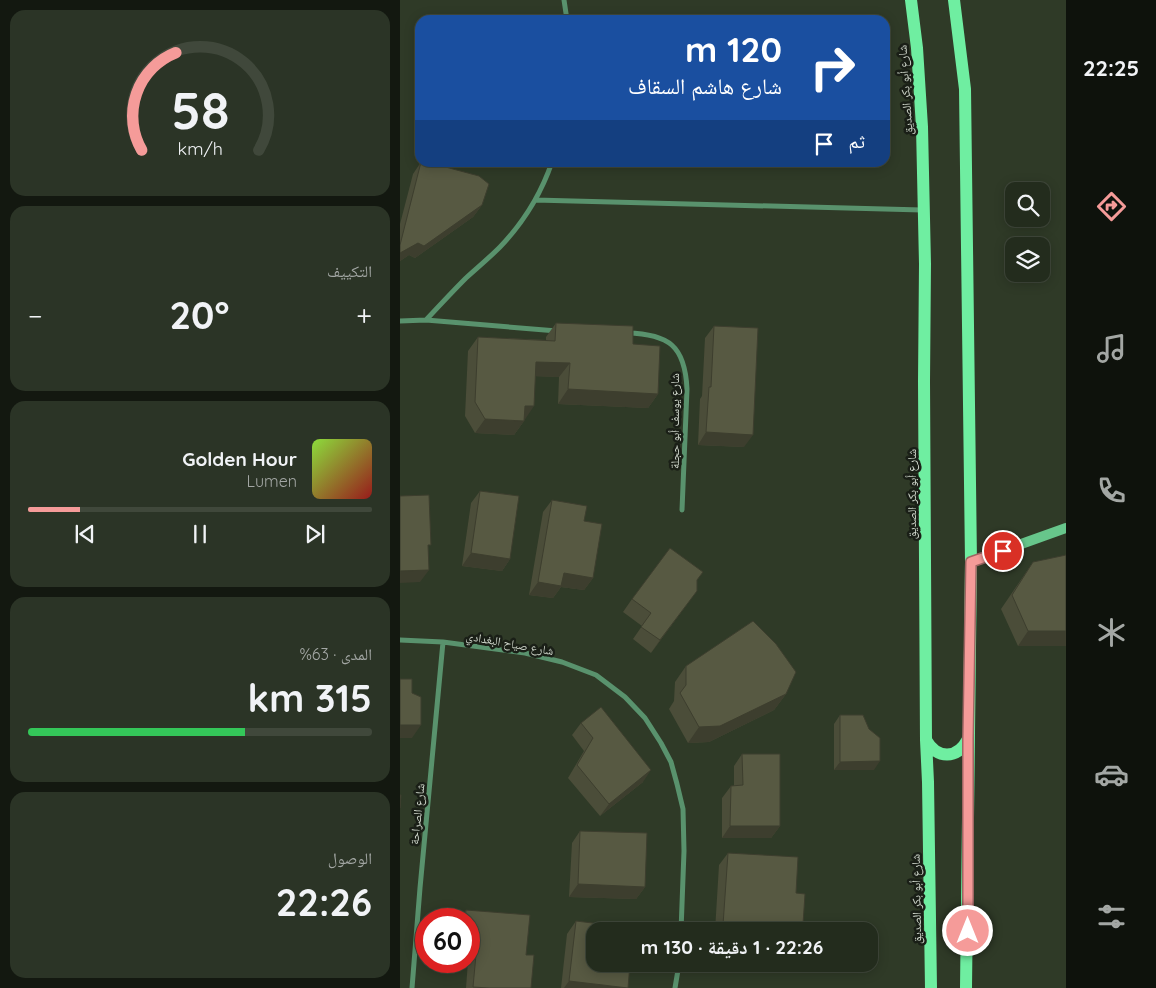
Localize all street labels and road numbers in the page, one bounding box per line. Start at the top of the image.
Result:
street label: شارع أبو بكر الصديق [894,44,917,136]
street label: شارع يوسف أبو حجلة [667,373,683,469]
street label: شارع أبو بكر الصديق [904,449,920,539]
street label: شارع صياح البغدادي [465,628,555,661]
street label: شارع الصراحة [406,782,429,846]
street label: شارع أبو بكر الصديق [908,854,925,944]

